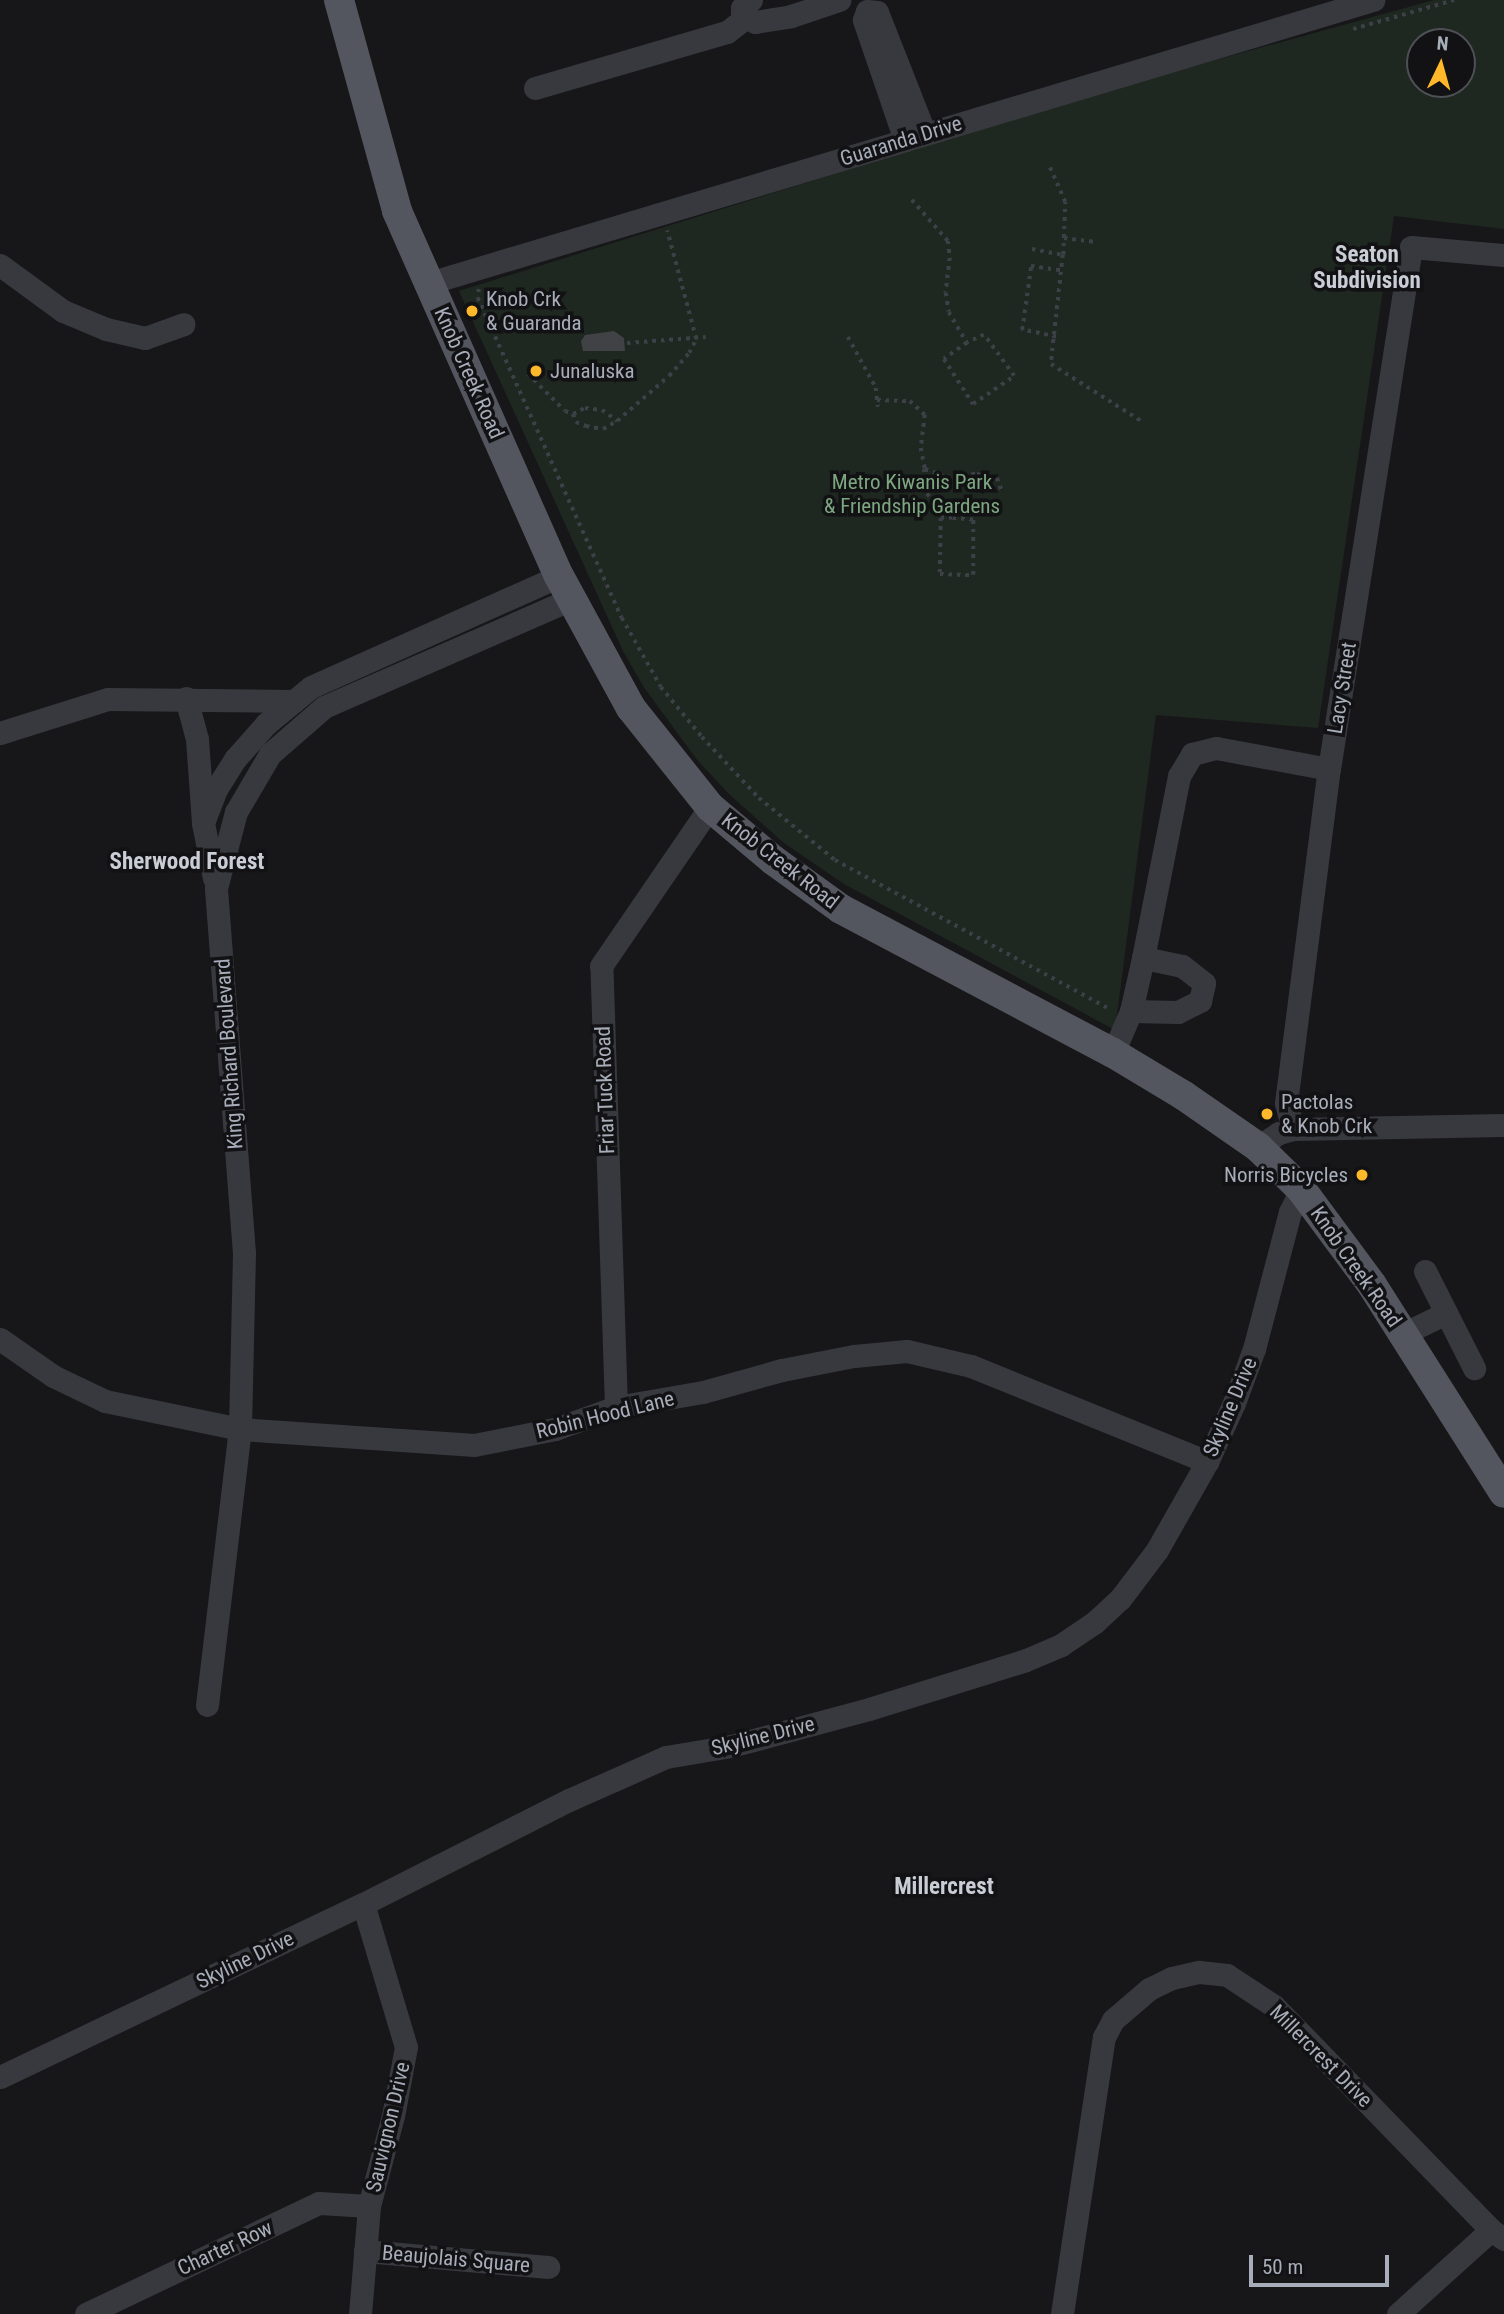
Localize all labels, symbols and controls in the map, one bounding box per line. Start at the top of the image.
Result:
north arrow [1406,28,1476,98]
text: N [1436,32,1449,56]
street label: Guaranda Drive [837,111,965,171]
district label: Seaton Subdivision [1313,241,1421,295]
place label: Knob Crk & Guaranda [486,286,582,336]
street label: Knob Creek Road [429,303,509,443]
marker: Knob Crk & Guaranda [464,303,480,319]
place label: Junaluska [550,358,635,384]
marker: Junaluska [528,363,544,379]
park label: Metro Kiwanis Park & Friendship Gardens [824,469,1000,519]
street label: Lacy Street [1322,640,1362,736]
street label: Knob Creek Road [717,808,843,914]
district label: Sherwood Forest [110,848,264,876]
street label: King Richard Boulevard [210,958,248,1150]
street label: Friar Tuck Road [590,1025,620,1155]
place label: Pactolas & Knob Crk [1281,1089,1372,1139]
marker: Pactolas & Knob Crk [1259,1106,1275,1122]
place label: Norris Bicycles [1224,1162,1348,1188]
marker: Norris Bicycles [1354,1167,1370,1183]
street label: Knob Creek Road [1305,1202,1407,1332]
street label: Skyline Drive [1198,1354,1262,1460]
street label: Robin Hood Lane [533,1386,677,1444]
street label: Skyline Drive [709,1711,817,1761]
district label: Millercrest [894,1873,994,1901]
street label: Skyline Drive [192,1926,298,1994]
street label: Millercrest Drive [1264,1999,1378,2113]
street label: Sauvignon Drive [361,2059,415,2195]
street label: Charter Row [174,2215,276,2281]
street label: Beaujolais Square [381,2240,531,2278]
scale bar [1252,2240,1392,2284]
text: 50 m [1262,2255,1303,2279]

